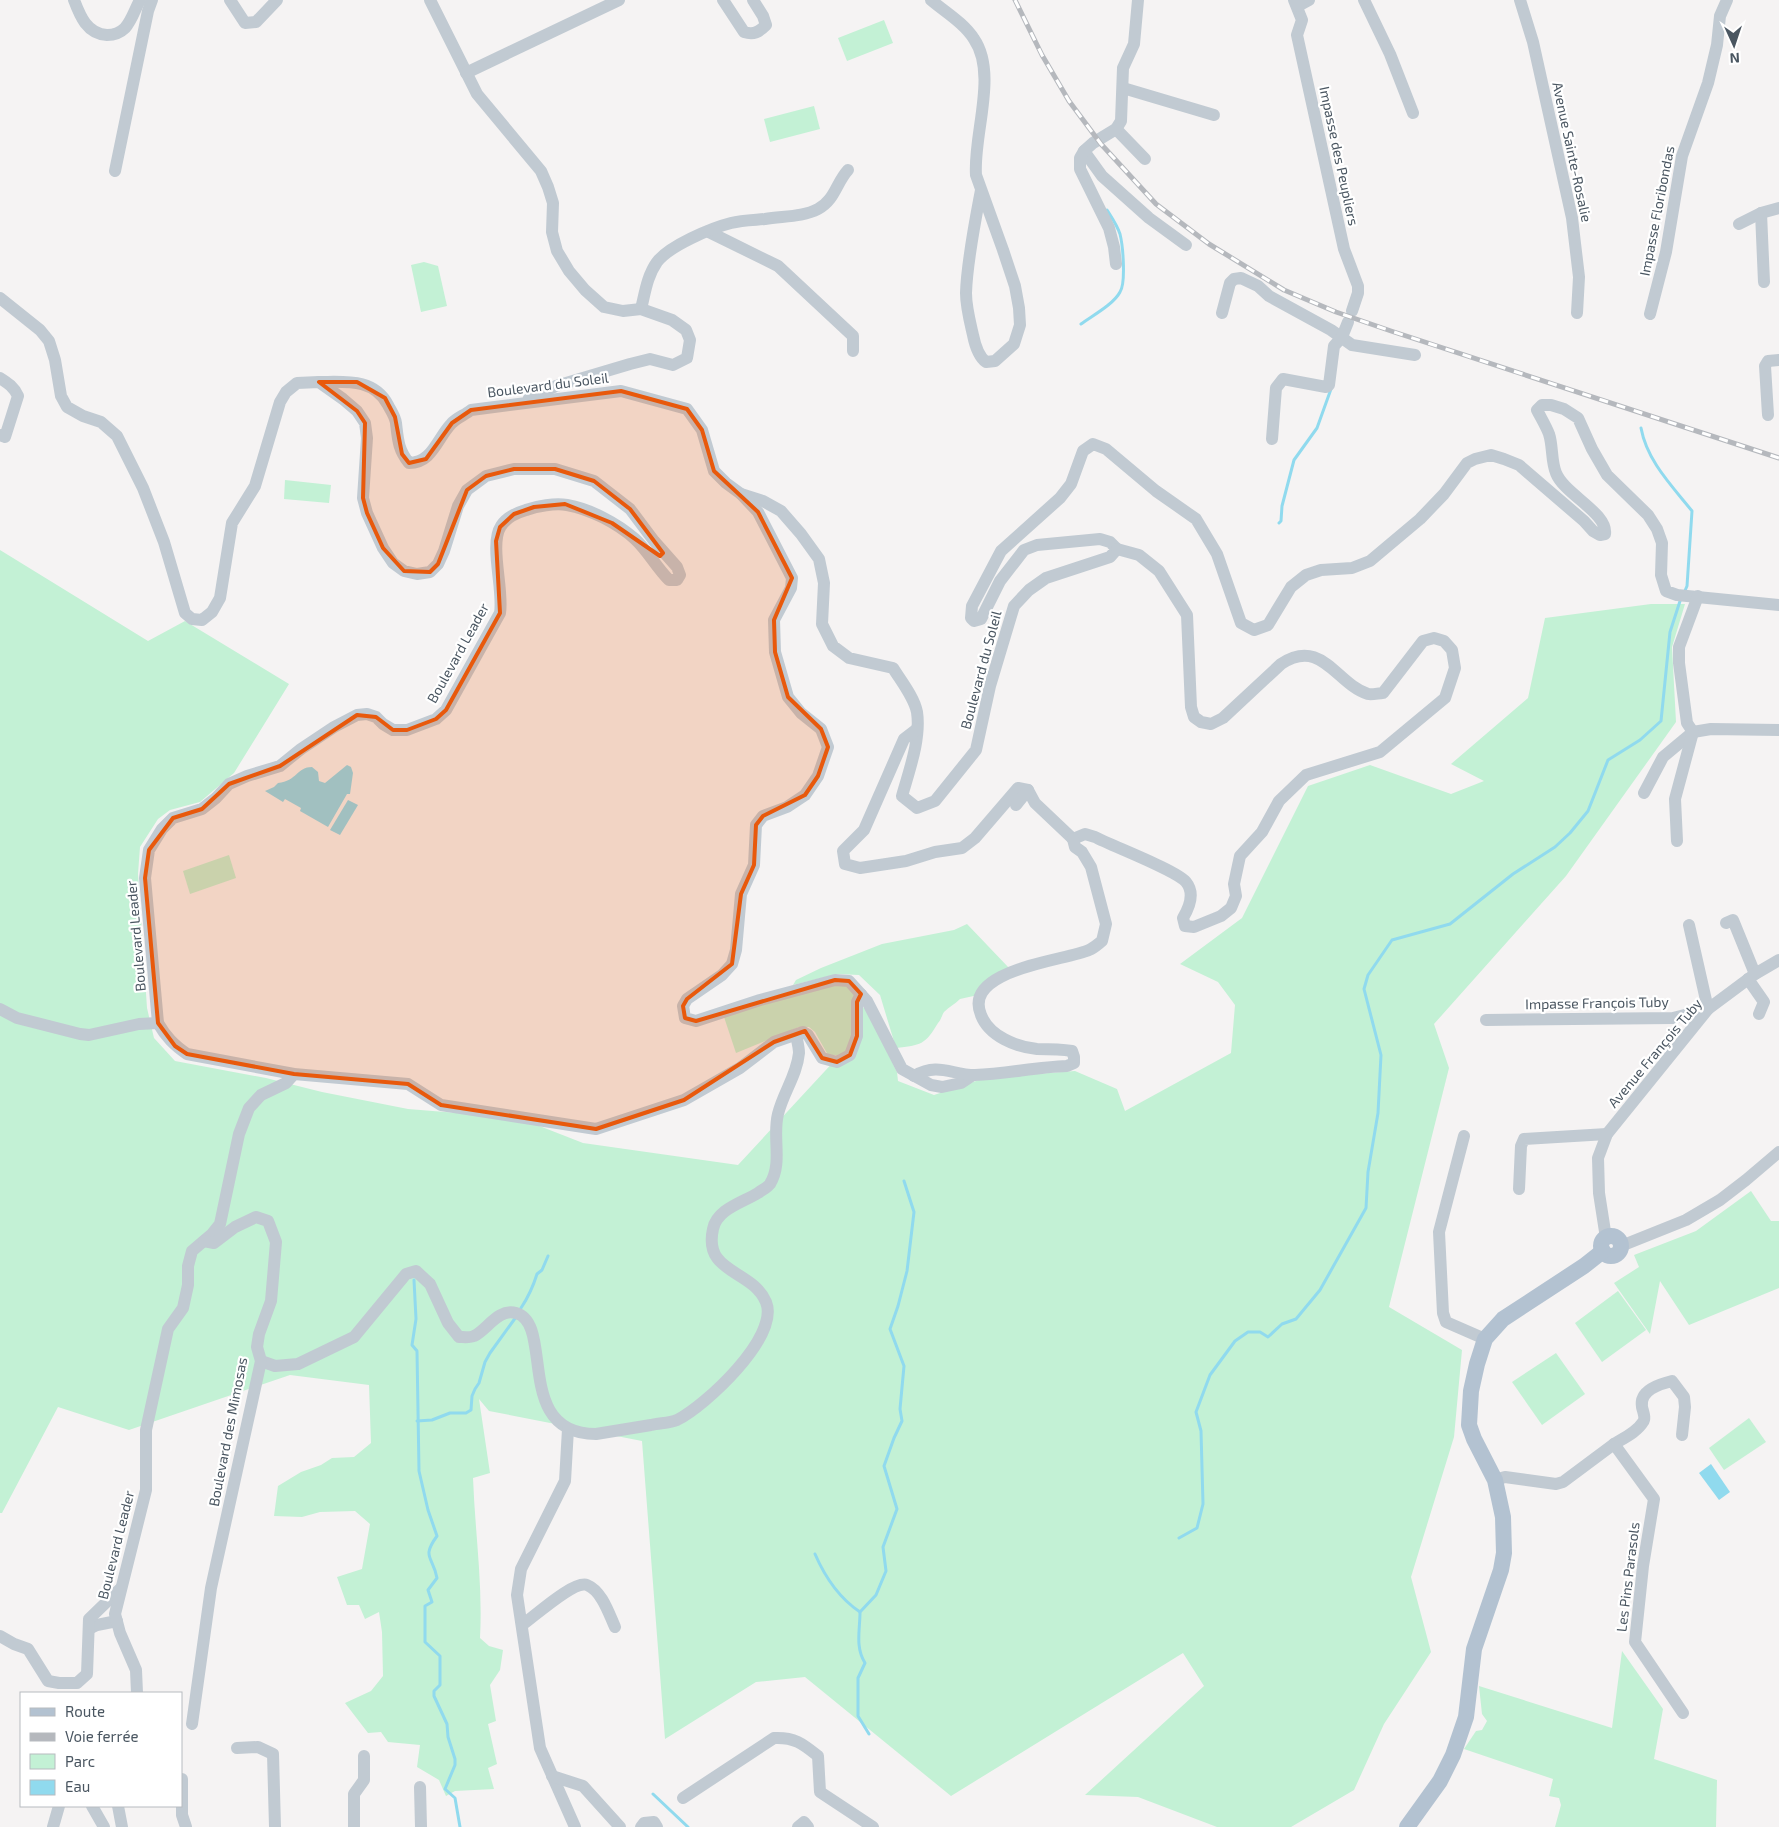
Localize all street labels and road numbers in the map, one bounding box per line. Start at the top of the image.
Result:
street label: Avenue Sainte-Rosalie [1549,80,1596,224]
street label: Impasse des Peupliers [1316,85,1363,227]
street label: Impasse Floribondas [1636,144,1677,277]
street label: Boulevard du Soleil [486,369,610,400]
street label: Boulevard Leader [423,600,492,706]
street label: Boulevard du Soleil [957,608,1005,731]
street label: Boulevard Leader [122,879,149,992]
street label: Impasse François Tuby [1525,993,1670,1013]
street label: Avenue François Tuby [1604,994,1706,1111]
street label: Boulevard des Mimosas [205,1356,250,1508]
street label: Boulevard Leader [94,1488,137,1601]
street label: Les Pins Parasols [1612,1521,1643,1633]

